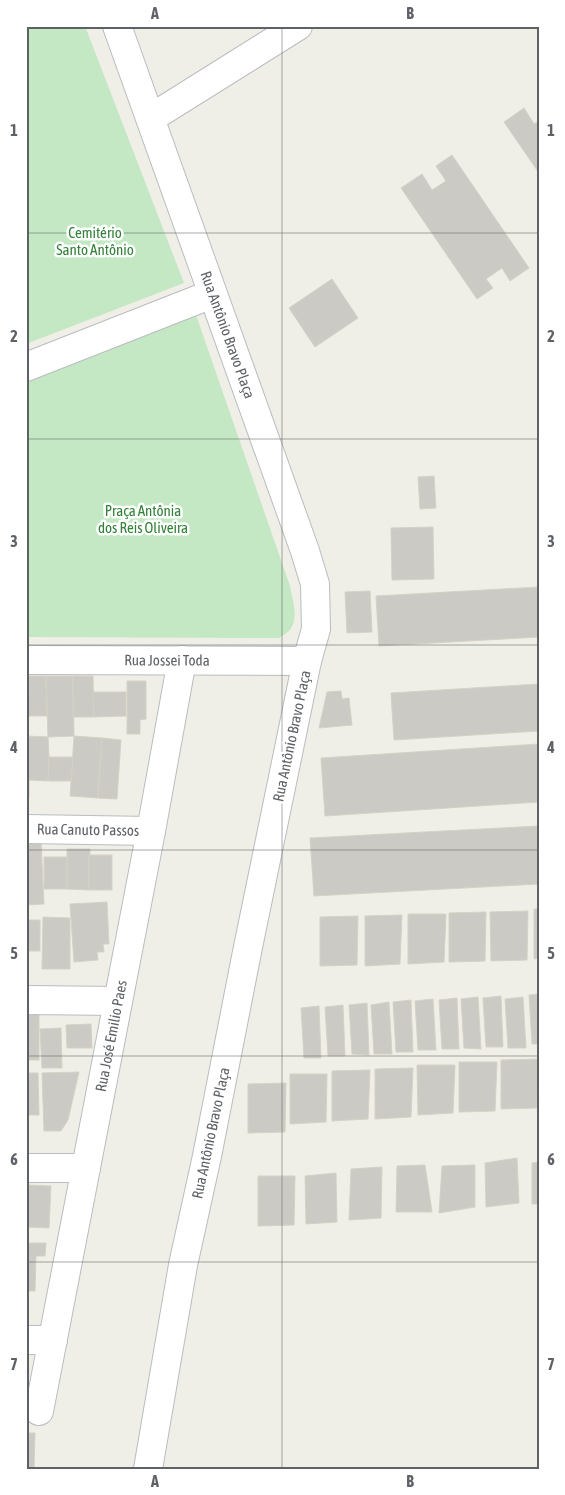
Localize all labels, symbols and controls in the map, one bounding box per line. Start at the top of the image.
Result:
text: A [150,4,159,22]
text: B [406,4,414,22]
text: 1 [10,121,18,139]
text: 1 [547,121,555,139]
park label: Cemitério Santo Antônio [56,224,134,258]
street label: Rua Antônio Bravo Plaça [197,269,259,401]
text: 2 [10,327,18,345]
text: 2 [547,327,555,345]
park label: Praça Antônia dos Reis Oliveira [98,502,188,536]
text: 3 [10,532,18,550]
text: 3 [547,532,555,550]
street label: Rua Jossei Toda [124,651,210,669]
street label: Rua Antônio Bravo Plaça [269,669,314,803]
text: 4 [9,738,18,756]
text: 4 [546,738,555,756]
street label: Rua Canuto Passos [37,820,139,839]
text: 5 [10,944,18,962]
text: 5 [547,944,555,962]
street label: Rua José Emilio Paes [92,979,130,1093]
street label: Rua Antônio Bravo Plaça [188,1066,233,1200]
text: 6 [10,1150,18,1168]
text: 6 [547,1150,555,1168]
text: 7 [10,1355,18,1373]
text: 7 [547,1355,555,1373]
text: A [150,1472,159,1490]
text: B [406,1472,414,1490]

